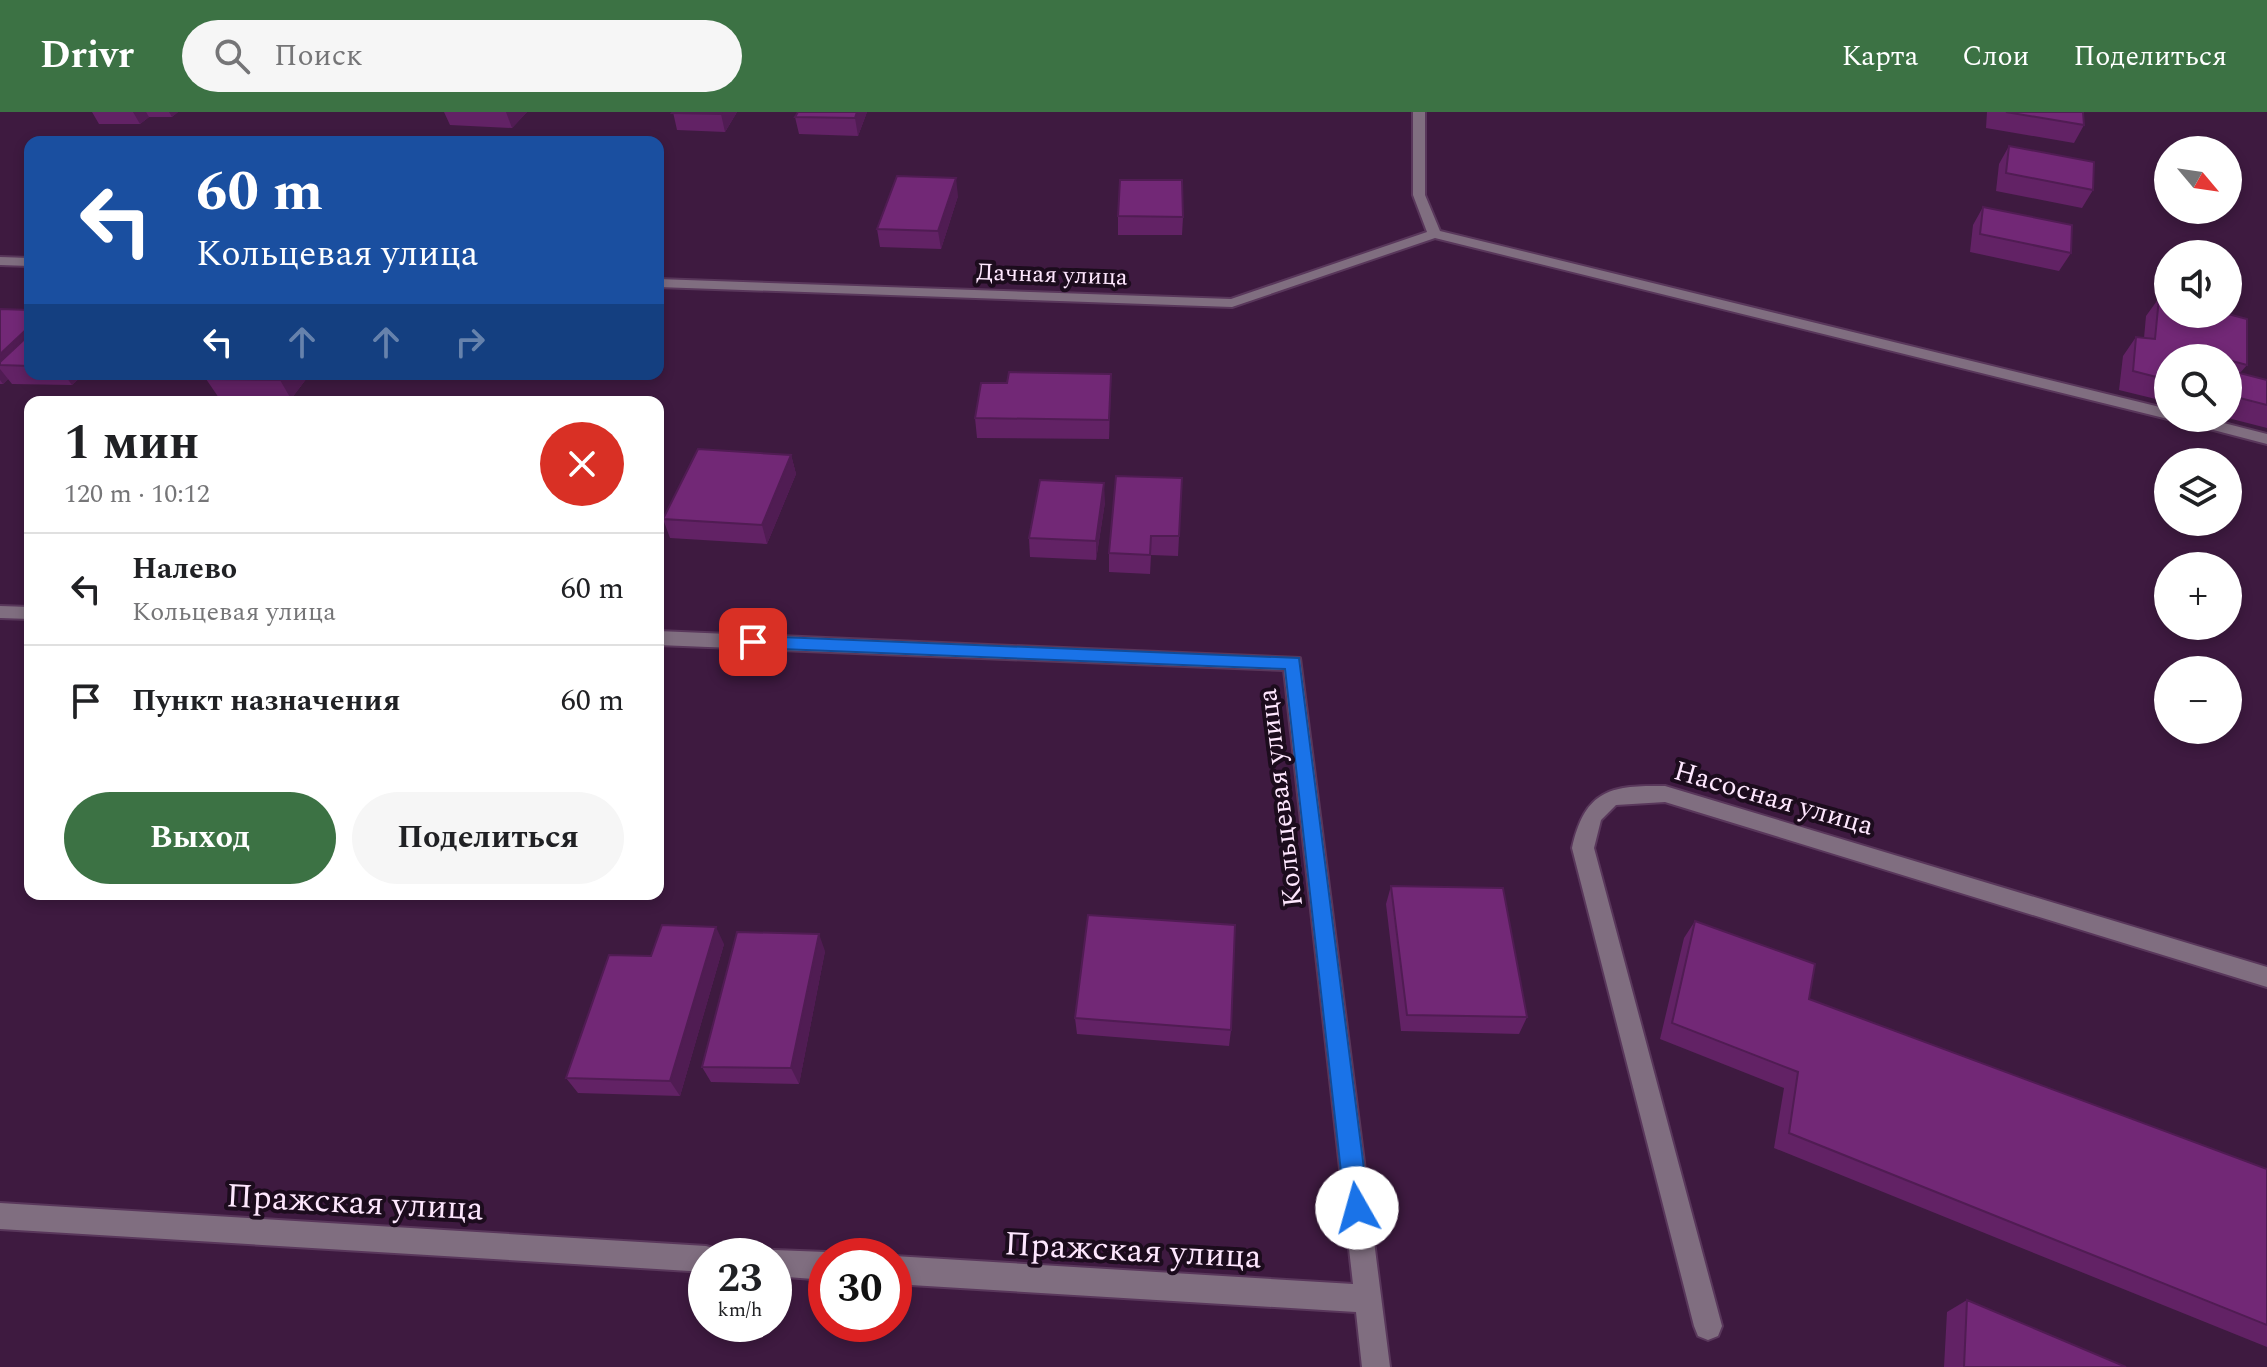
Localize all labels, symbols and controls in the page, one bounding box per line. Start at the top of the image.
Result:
search box [182,20,742,92]
text: Drivr [40,27,134,85]
text: Поиск [274,33,363,79]
icon: search [210,34,254,78]
text: Карта [1842,35,1918,78]
text: Слои [1962,35,2029,78]
text: Поделиться [2073,35,2227,78]
north arrow [2154,136,2242,224]
map controls [2154,136,2242,744]
text: 60 m [196,150,323,235]
icon: left [64,168,168,272]
text: Кольцевая улица [196,227,478,282]
button: sound [2154,240,2242,328]
street label: Дачная улица [976,254,1129,296]
icon: left [196,320,240,364]
icon: ahead [280,320,324,364]
icon: ahead [364,320,408,364]
icon: right [448,320,492,364]
button: search [2154,344,2242,432]
text: 1 мин [64,407,199,480]
button: close [540,422,624,506]
button: layers [2154,448,2242,536]
text: 120 m · 10:12 [64,474,210,514]
text: Налево [132,546,237,592]
button: + [2154,552,2242,640]
text: 60 m [561,566,624,612]
icon: left [64,567,108,611]
text: Кольцевая улица [132,592,336,632]
pin [719,608,787,676]
icon: arrive [731,620,775,664]
button: − [2154,656,2242,744]
text: Пункт назначения [132,678,400,724]
text: 60 m [561,678,624,724]
icon: arrive [64,679,108,723]
street label: Кольцевая улица [1246,686,1315,909]
street label: Насосная улица [1669,749,1879,848]
button: Выход [64,792,336,884]
button: Поделиться [352,792,624,884]
position arrow [1315,1166,1399,1250]
street label: Пражская улица [225,1170,485,1236]
street label: Пражская улица [1003,1218,1263,1284]
speed limit sign: 30 [808,1238,912,1342]
text: 23 [718,1249,762,1310]
text: km/h [718,1295,763,1325]

